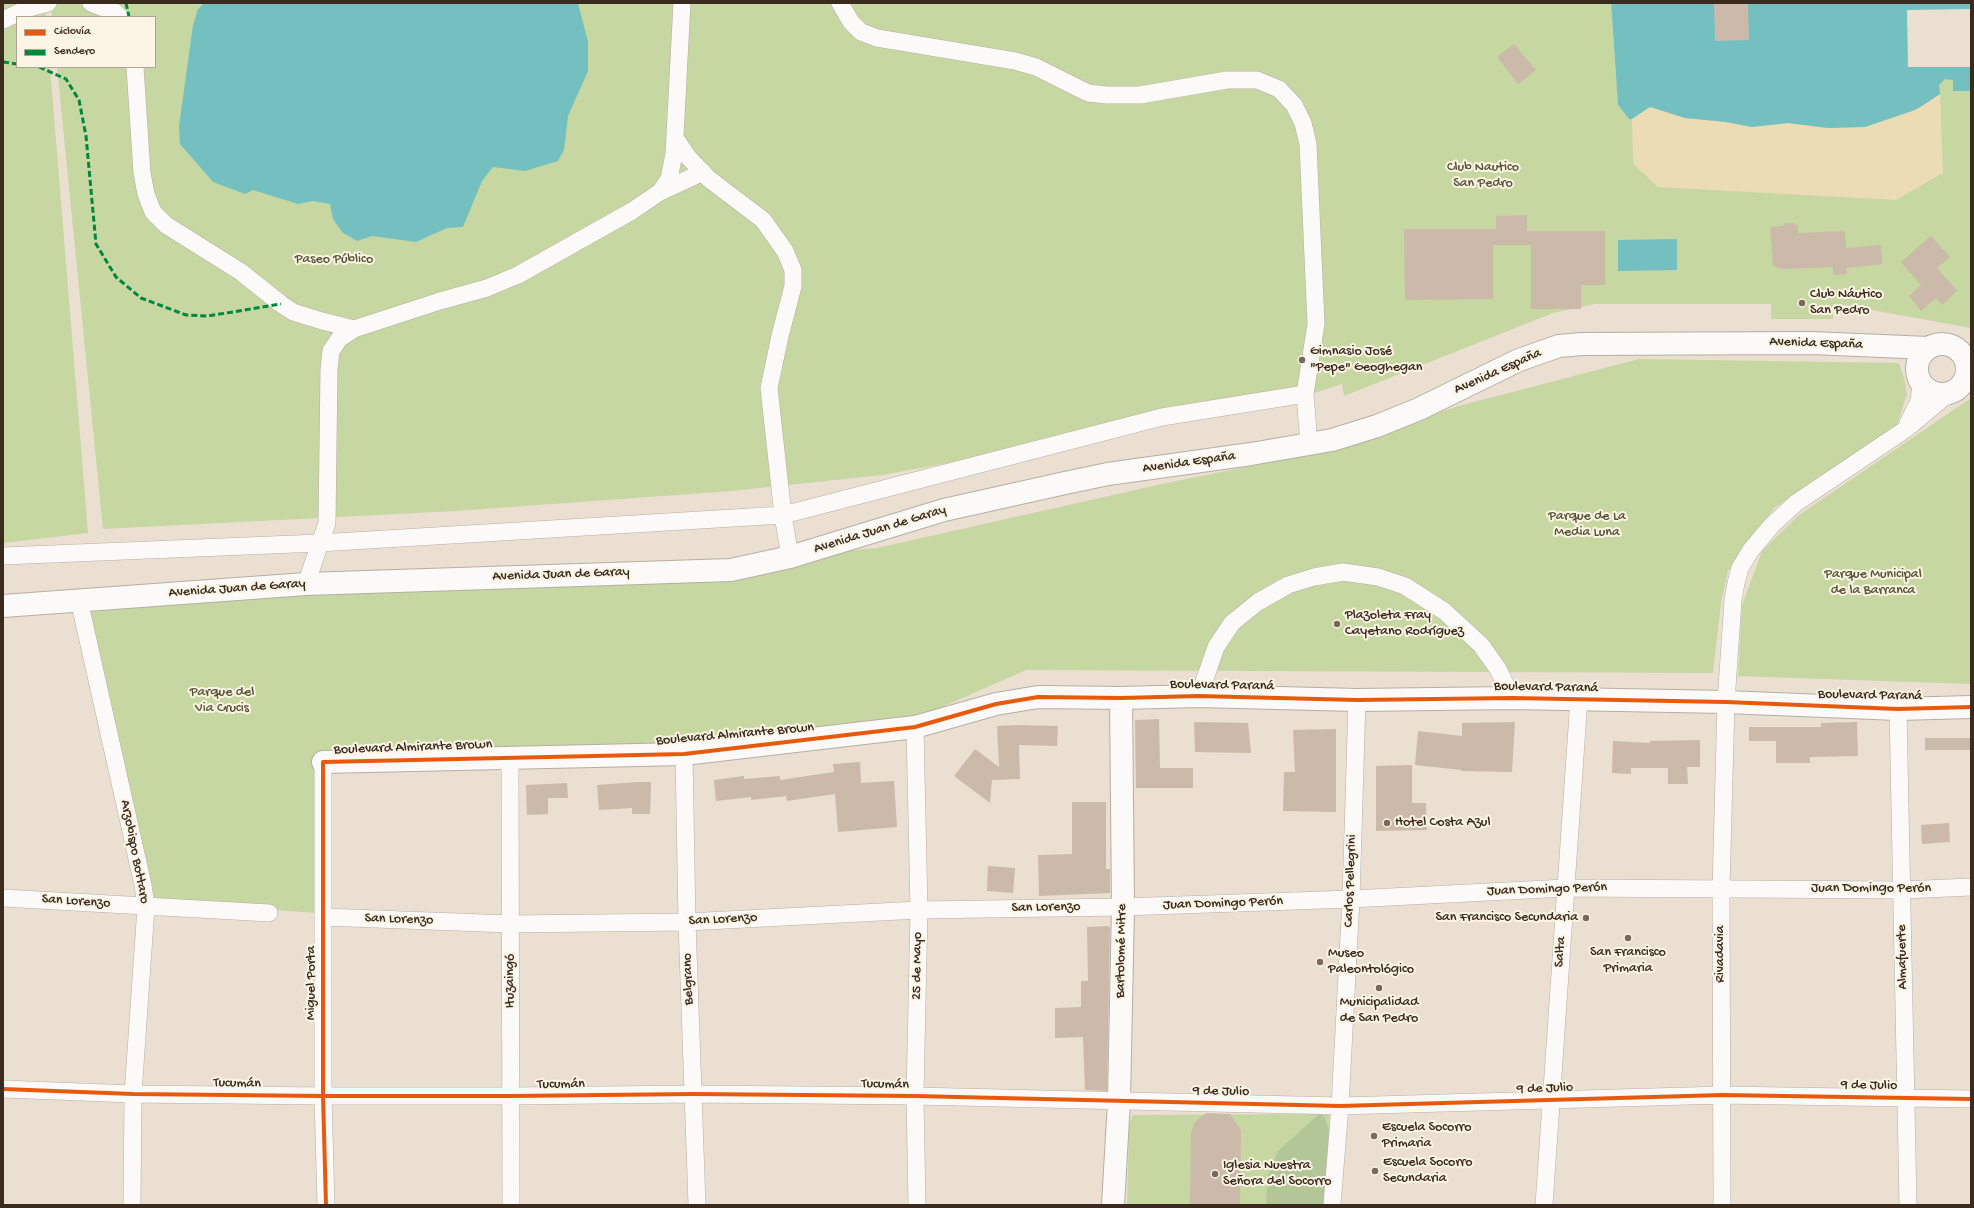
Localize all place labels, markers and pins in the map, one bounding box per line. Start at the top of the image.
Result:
place label: Club Náutico San Pedro [1810,287,1882,320]
marker: Club Náutico San Pedro [1797,298,1807,308]
place label: Gimnasio José "Pepe" Geoghegan [1310,344,1422,376]
marker: Gimnasio José "Pepe" Geoghegan [1297,355,1307,365]
place label: Plazoleta Fray Cayetano Rodríguez [1345,608,1464,640]
marker: Plazoleta Fray Cayetano Rodríguez [1332,619,1342,629]
place label: Hotel Costa Azul [1395,815,1490,831]
marker: Hotel Costa Azul [1382,818,1392,828]
place label: San Francisco Secundaria [1435,910,1578,926]
marker: San Francisco Secundaria [1581,913,1591,923]
marker: San Francisco Primaria [1623,933,1633,943]
place label: San Francisco Primaria [1590,945,1666,978]
place label: Museo Paleontológico [1328,946,1414,978]
marker: Museo Paleontológico [1315,957,1325,967]
marker: Municipalidad de San Pedro [1374,983,1384,993]
place label: Municipalidad de San Pedro [1340,995,1418,1028]
place label: Escuela Socorro Primaria [1382,1120,1472,1152]
marker: Escuela Socorro Primaria [1369,1131,1379,1141]
place label: Escuela Socorro Secundaria [1383,1155,1473,1188]
place label: Iglesia Nuestra Señora del Socorro [1223,1158,1331,1190]
marker: Escuela Socorro Secundaria [1370,1166,1380,1176]
marker: Iglesia Nuestra Señora del Socorro [1210,1169,1220,1179]

